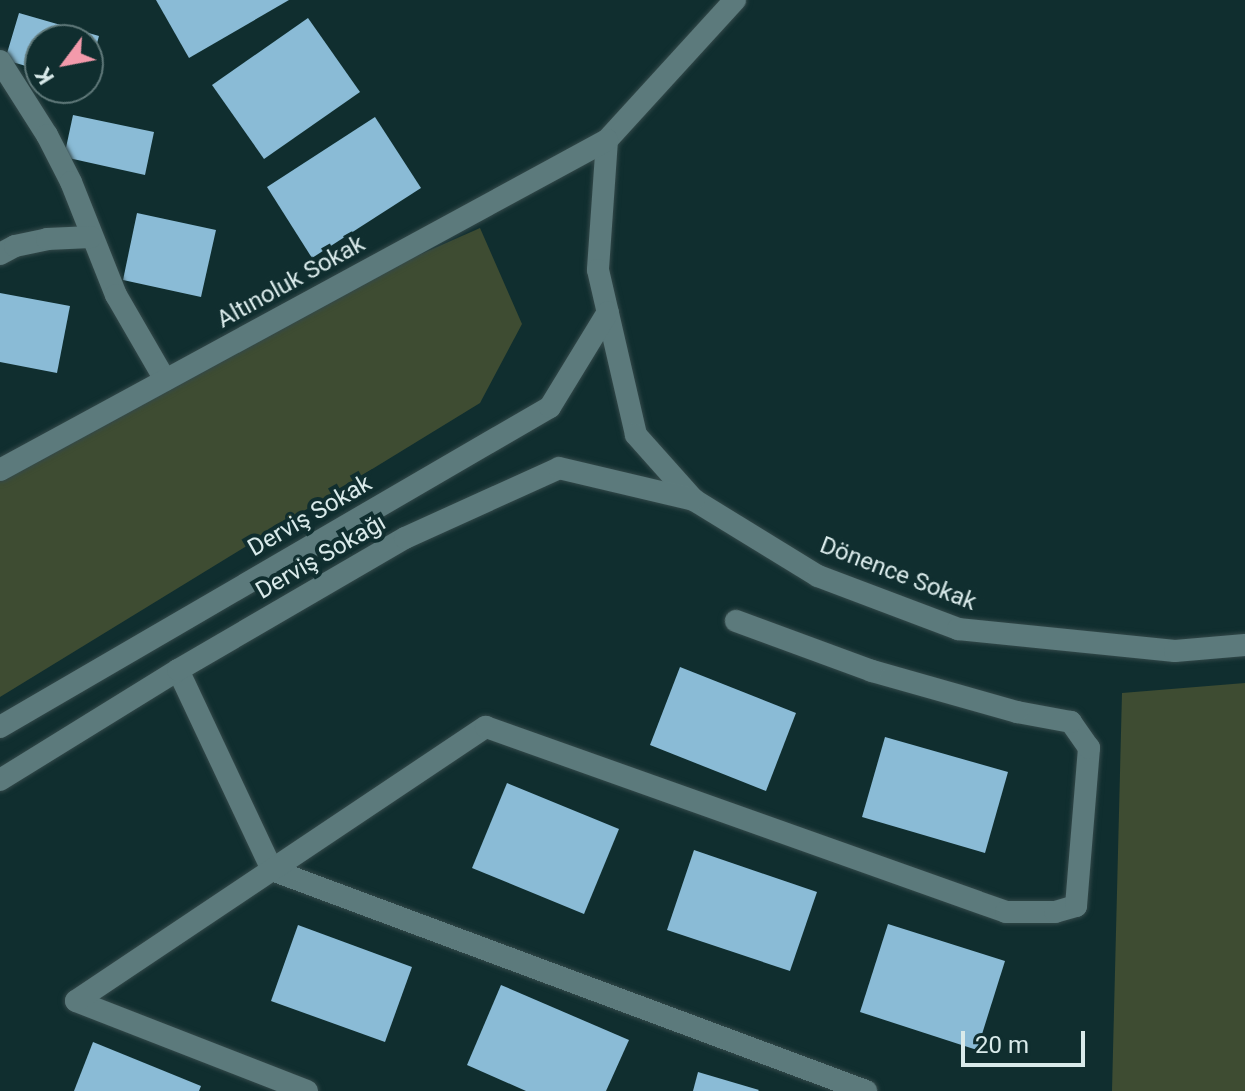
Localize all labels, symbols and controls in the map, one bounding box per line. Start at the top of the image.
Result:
north arrow [24,24,104,104]
text: K [31,63,59,88]
street label: Altınoluk Sokak [212,229,370,335]
street label: Derviş Sokak [243,469,377,563]
street label: Derviş Sokağı [251,508,391,606]
street label: Dönence Sokak [816,531,980,617]
scale bar [965,1015,1089,1065]
text: 20 m [975,1031,1029,1059]

